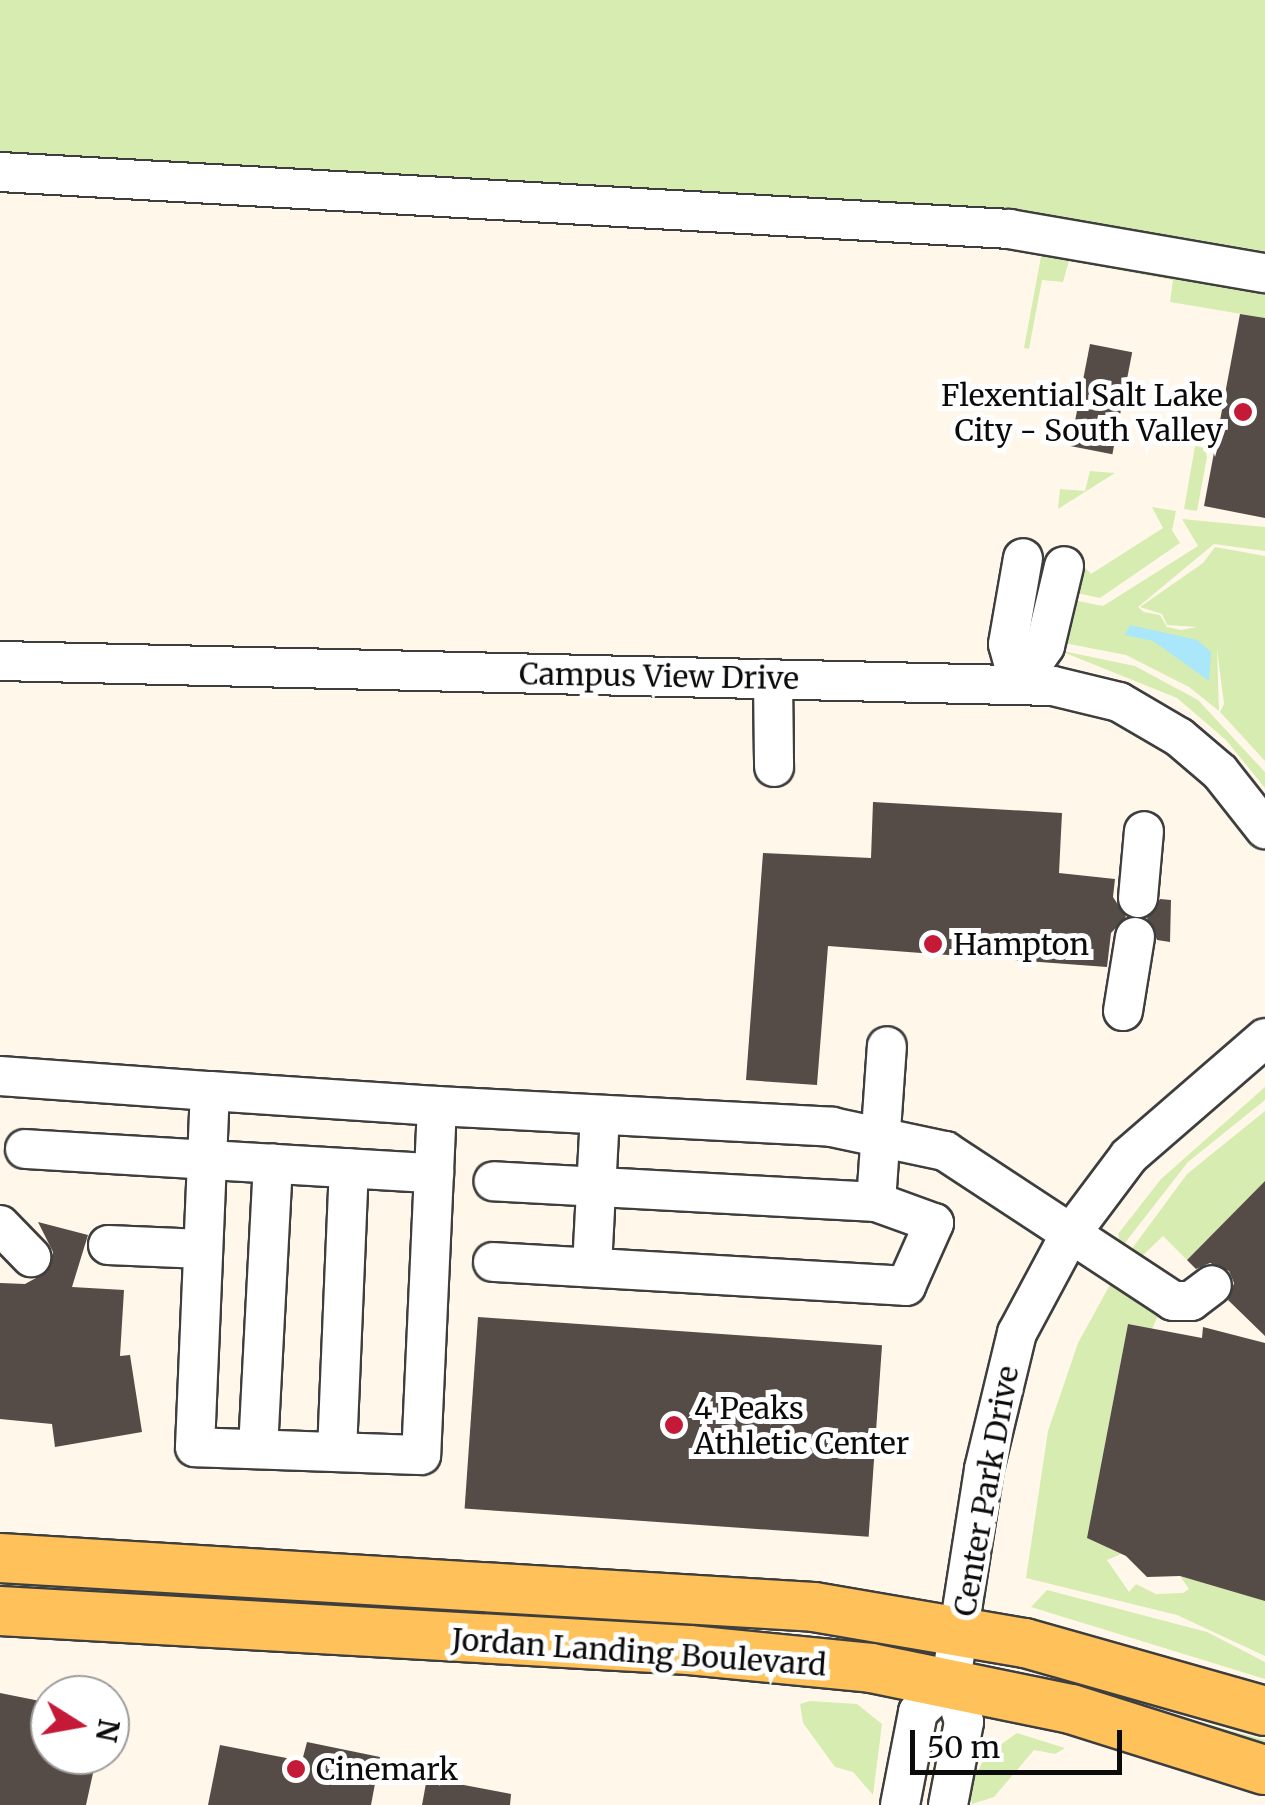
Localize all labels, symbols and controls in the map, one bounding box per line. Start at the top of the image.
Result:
place label: Flexential Salt Lake City - South Valley [941,377,1223,448]
marker: Flexential Salt Lake City - South Valley [1232,401,1254,423]
street label: Campus View Drive [519,656,799,696]
place label: Hampton [953,926,1089,962]
marker: Hampton [922,933,944,955]
street label: Center Park Drive [946,1363,1026,1619]
place label: 4 Peaks Athletic Center [694,1390,909,1460]
marker: 4 Peaks Athletic Center [663,1414,685,1436]
street label: Jordan Landing Boulevard [450,1621,828,1683]
north arrow [30,1675,130,1775]
scale bar [915,1710,1128,1772]
text: N [88,1716,127,1745]
text: 50 m [927,1728,1000,1766]
place label: Cinemark [316,1751,458,1787]
marker: Cinemark [285,1758,307,1780]

